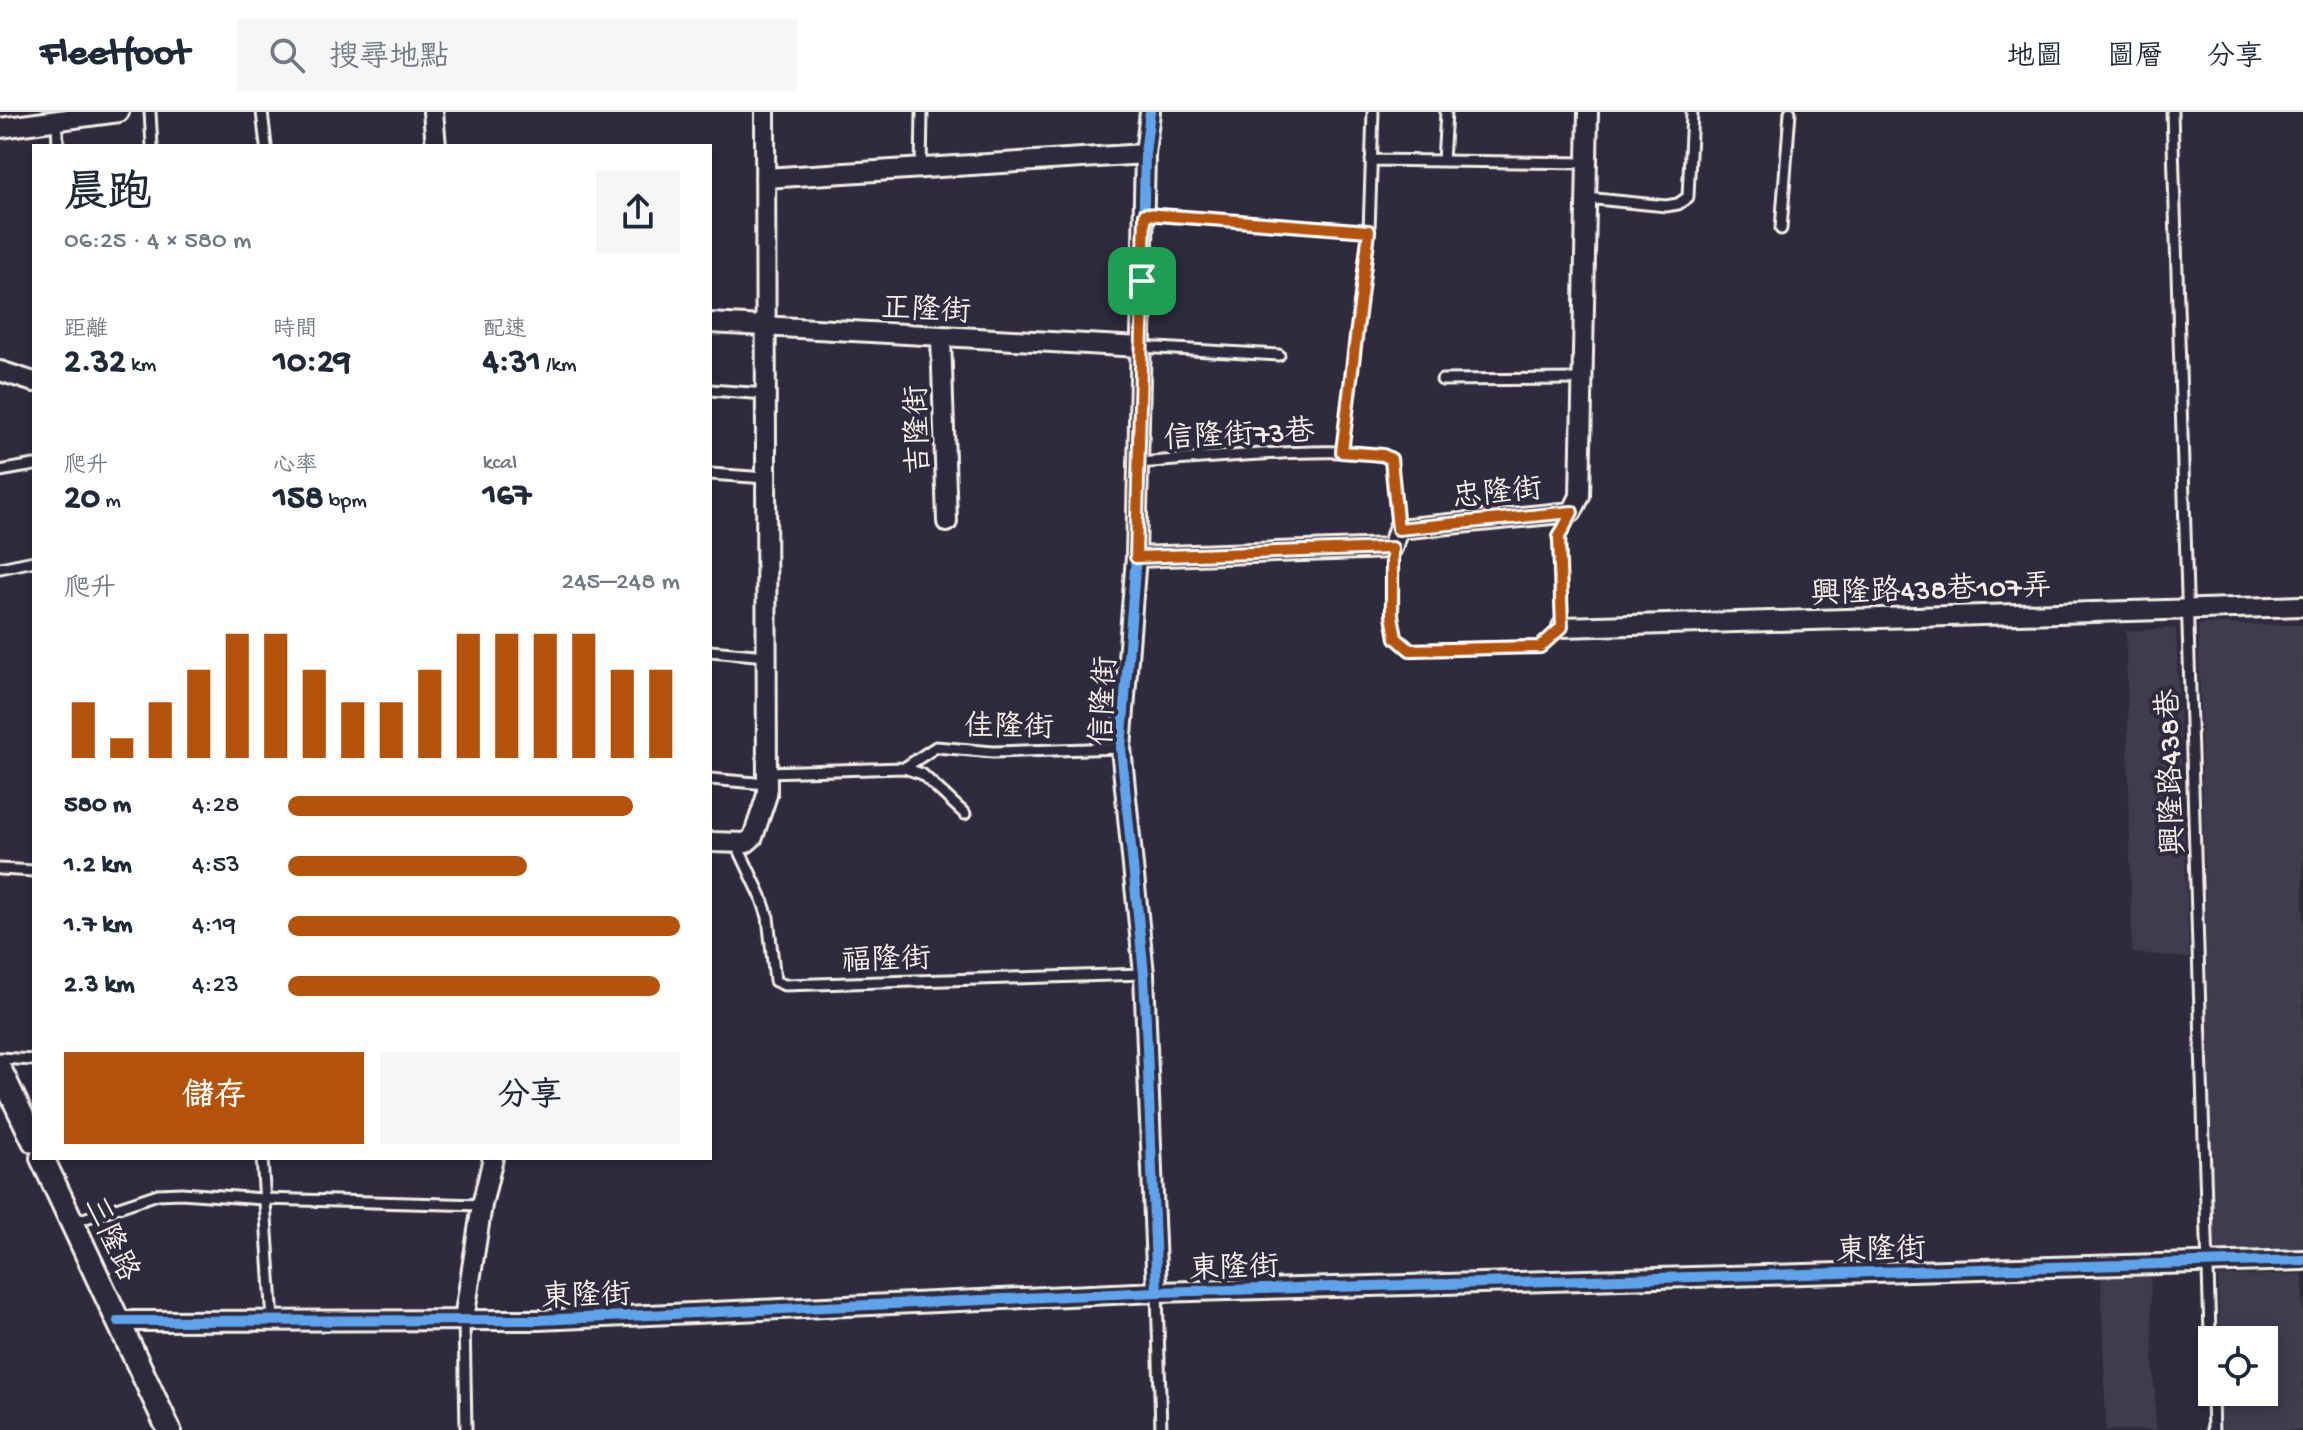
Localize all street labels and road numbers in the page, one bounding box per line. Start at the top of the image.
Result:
street label: 正隆街 [880,291,972,332]
street label: 吉隆街 [899,384,940,475]
street label: 信隆街73巷 [1163,414,1316,459]
street label: 忠隆街 [1451,471,1544,518]
street label: 興隆路438巷107弄 [1810,569,2052,614]
street label: 信隆街 [1085,655,1126,747]
street label: 興隆路438巷 [2151,688,2194,856]
street label: 佳隆街 [964,709,1054,748]
street label: 福隆街 [841,941,932,982]
street label: 三隆路 [74,1191,146,1288]
street label: 東隆街 [1836,1231,1927,1272]
street label: 東隆街 [1189,1249,1280,1290]
street label: 東隆街 [541,1277,632,1318]

